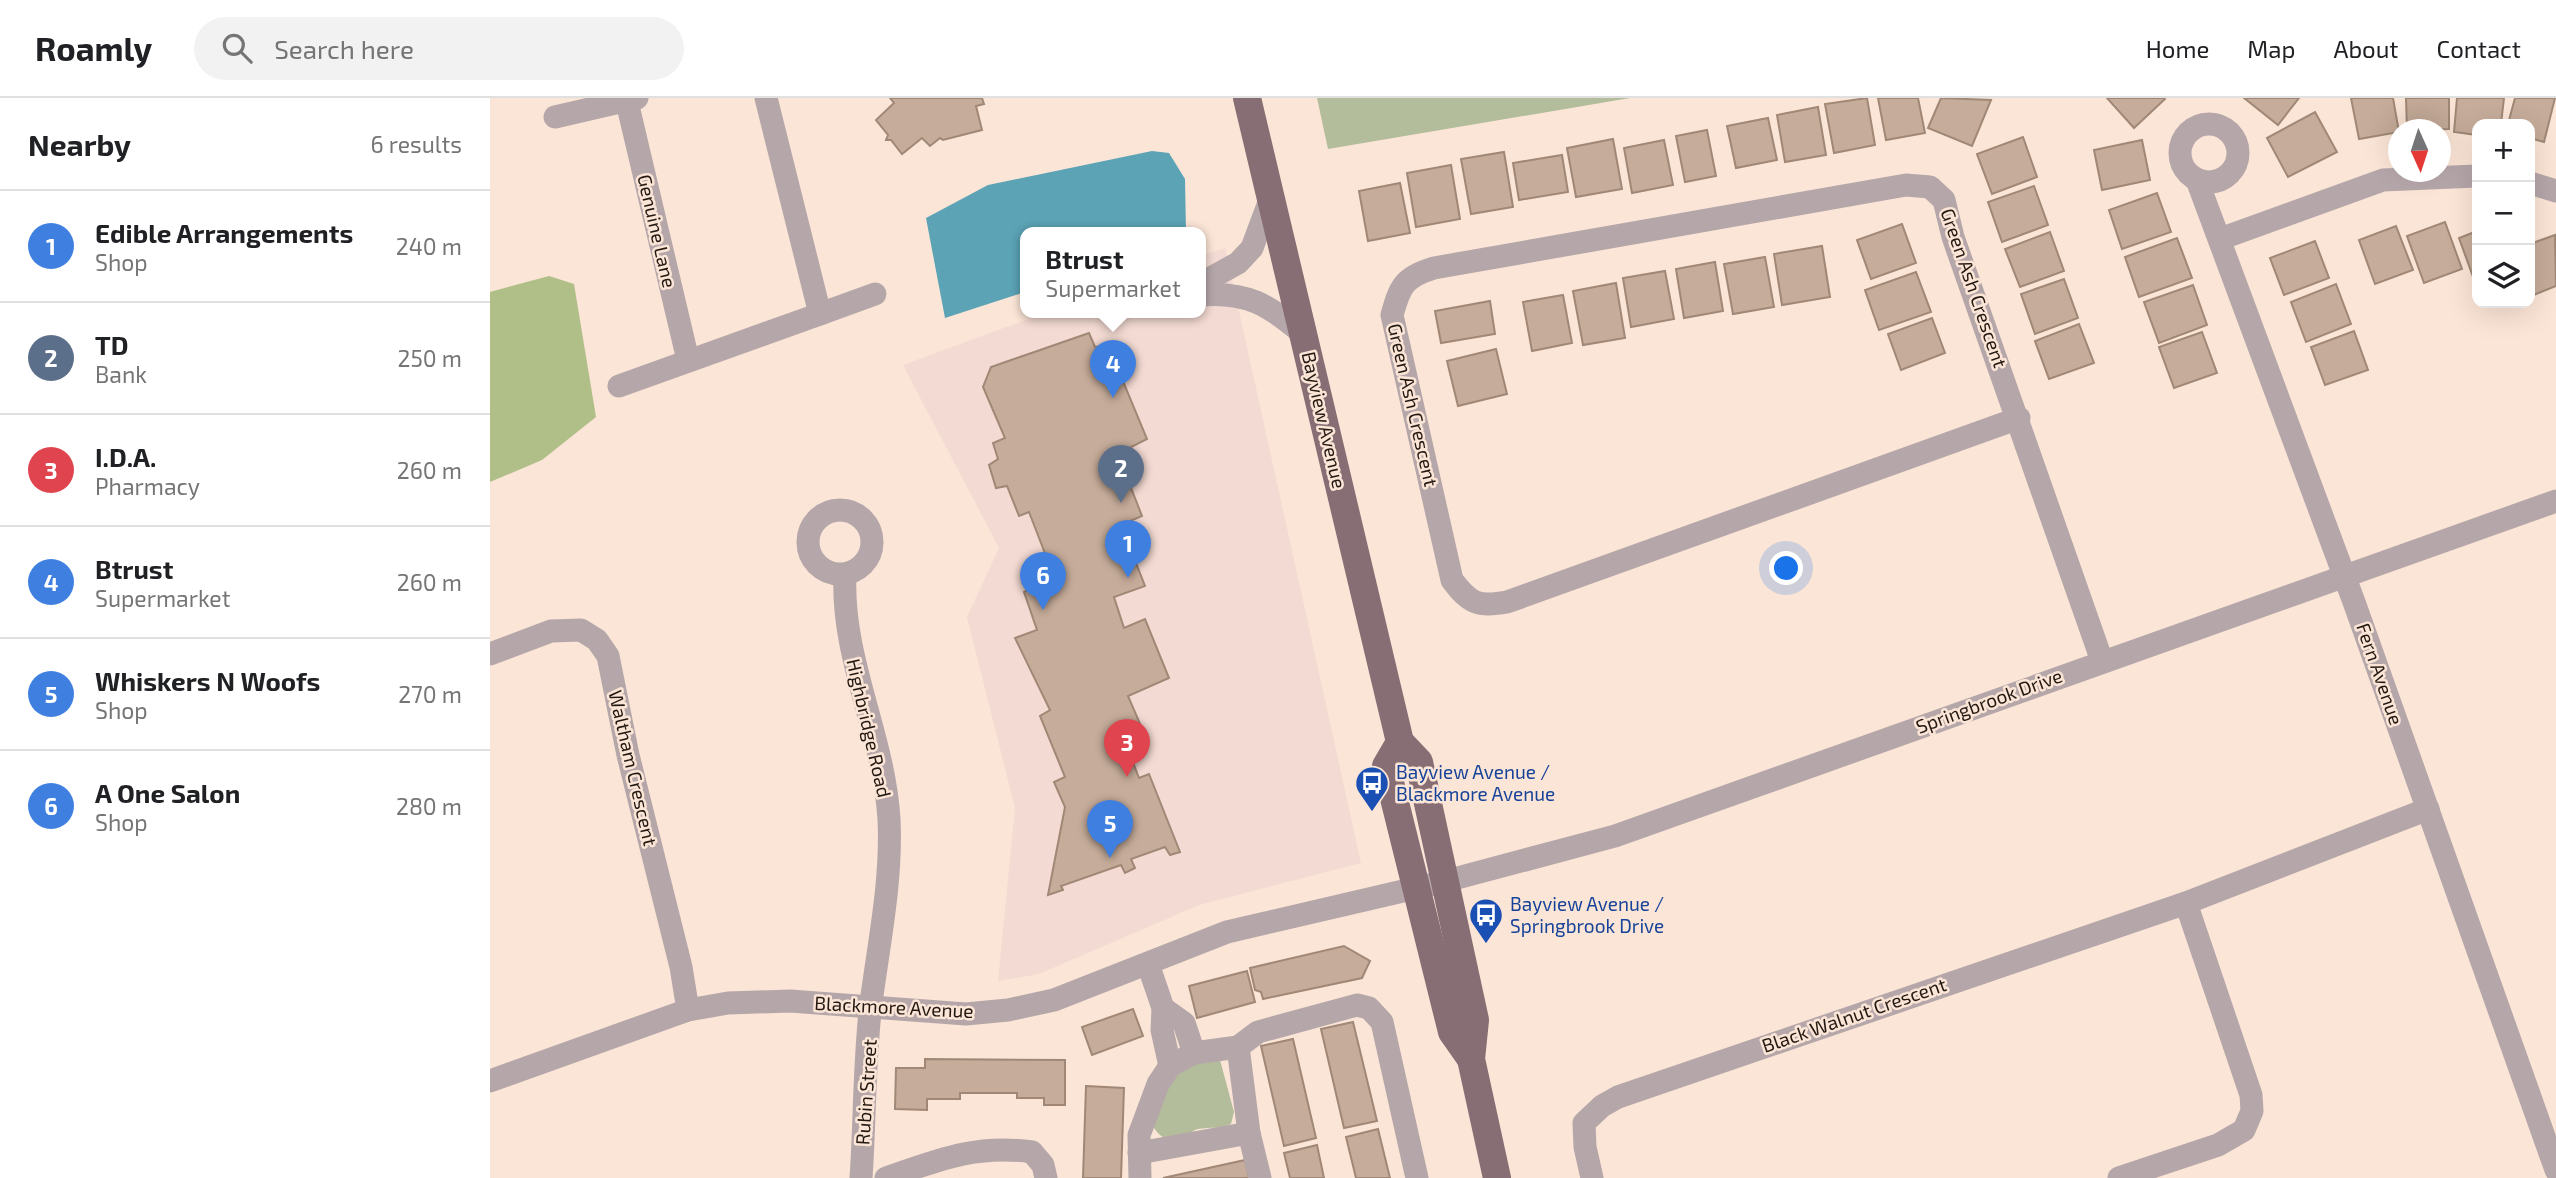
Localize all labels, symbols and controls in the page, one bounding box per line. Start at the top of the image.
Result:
search box [194,17,684,80]
text: Roamly [35,28,152,68]
icon: search [218,29,256,67]
text: Search here [274,33,414,64]
text: Home [2146,34,2209,63]
text: Map [2247,34,2295,63]
text: About [2333,34,2399,63]
text: Contact [2437,34,2521,63]
north arrow [2388,119,2451,182]
map controls [2472,119,2535,308]
button: + [2472,119,2535,182]
text: Nearby [28,126,131,162]
text: 6 results [371,130,462,158]
street label: Genuine Lane [633,172,682,290]
button: − [2472,182,2535,245]
street label: Green Ash Crescent [1936,205,2013,371]
text: Edible Arrangements [95,217,353,248]
popup [1020,227,1206,318]
text: 1 [46,232,56,260]
text: 240 m [396,232,462,260]
text: Btrust [1045,243,1124,274]
button: layers [2472,245,2535,308]
text: Shop [95,248,148,276]
text: Supermarket [1045,274,1181,302]
street label: Green Ash Crescent [1384,321,1443,489]
text: TD [95,329,128,360]
pin: 4 [1090,340,1136,398]
text: 2 [44,344,58,372]
text: 250 m [398,344,462,372]
street label: Bayview Avenue [1298,349,1351,491]
text: Bank [95,360,147,388]
text: I.D.A. [95,441,156,472]
pin: 2 [1098,445,1144,503]
text: 3 [44,456,58,484]
text: 260 m [397,456,462,484]
text: Pharmacy [95,472,200,500]
pin: 1 [1105,520,1151,578]
your location [1769,551,1803,585]
pin: 6 [1020,552,1066,610]
text: Btrust [95,553,173,584]
text: 4 [44,568,58,596]
text: 260 m [397,568,462,596]
text: Supermarket [95,584,230,612]
street label: Fern Avenue [2352,620,2409,728]
street label: Highbridge Road [842,656,897,800]
street label: Springbrook Drive [1912,663,2065,738]
text: Whiskers N Woofs [95,665,320,696]
text: 5 [45,680,57,708]
text: 270 m [398,680,462,708]
street label: Waltham Crescent [604,688,663,848]
text: Shop [95,696,148,724]
pin: 3 [1104,719,1150,777]
place label: Bayview Avenue / Blackmore Avenue [1396,760,1555,805]
bus stop icon: Bayview Avenue / Blackmore Avenue [1353,764,1391,813]
text: A One Salon [95,777,240,808]
text: 6 [44,792,58,820]
text: 280 m [396,792,462,820]
pin: 5 [1087,800,1133,858]
text: Shop [95,808,148,836]
place label: Bayview Avenue / Springbrook Drive [1510,892,1664,937]
bus stop icon: Bayview Avenue / Springbrook Drive [1467,896,1505,945]
street label: Black Walnut Crescent [1759,972,1949,1057]
street label: Blackmore Avenue [814,991,974,1022]
street label: Rubin Street [850,1038,881,1146]

